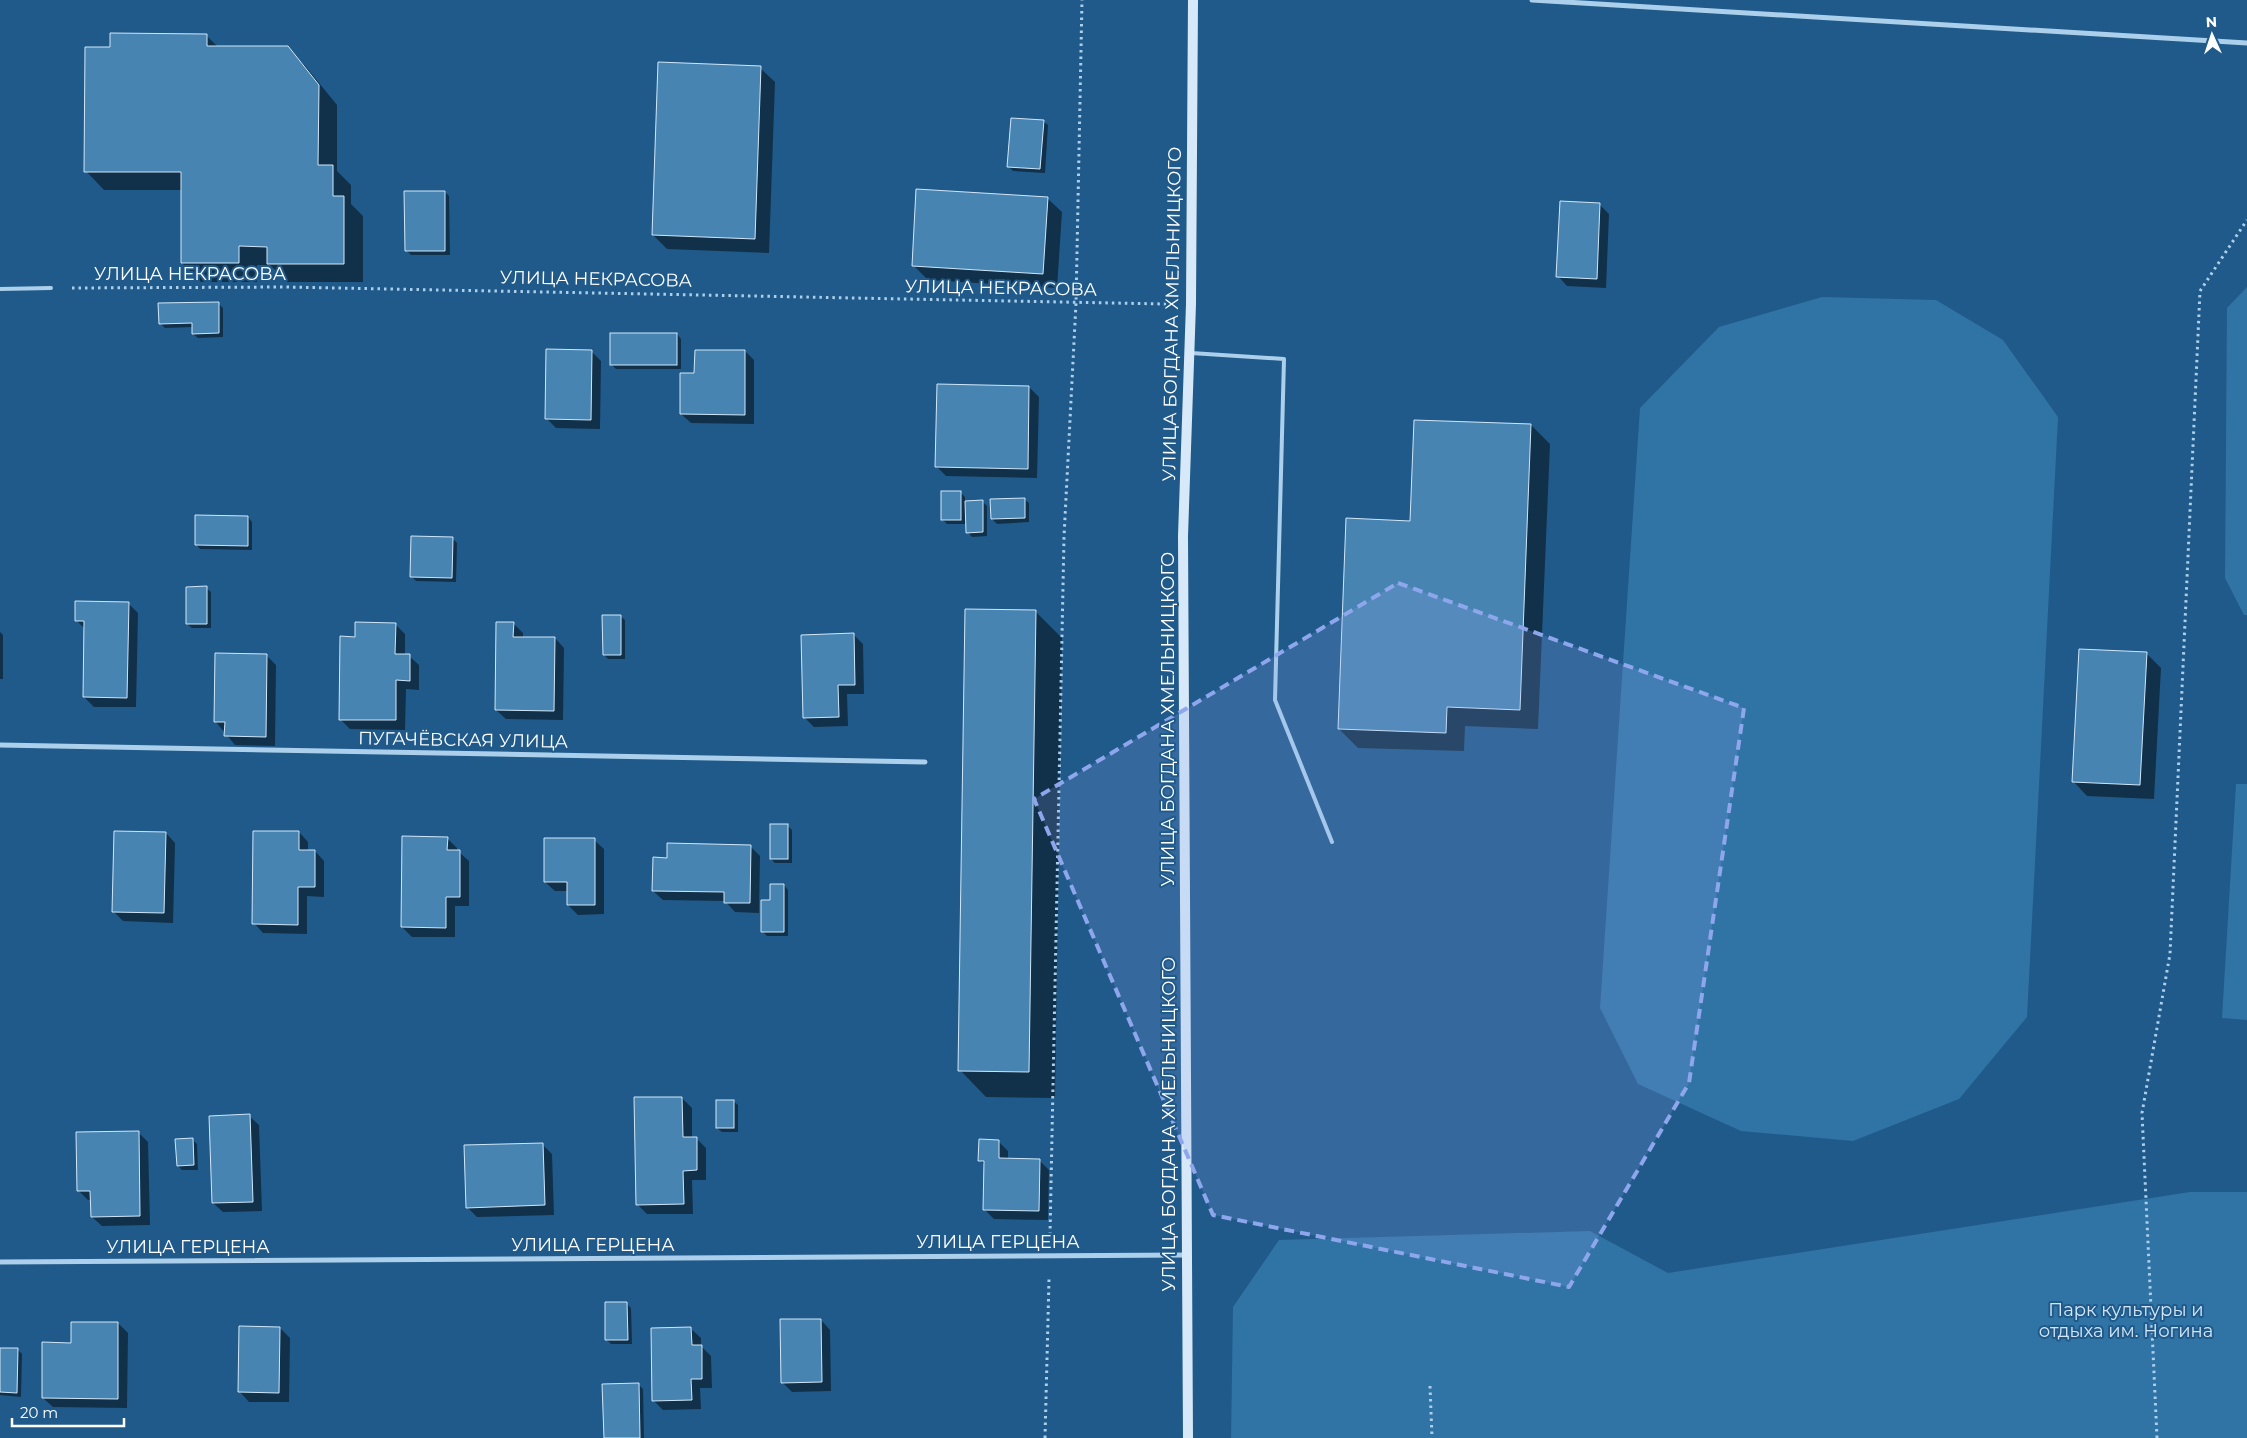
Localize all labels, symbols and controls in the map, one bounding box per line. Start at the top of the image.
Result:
north arrow [2187,10,2237,60]
text: N [2205,13,2217,31]
street label: УЛИЦА БОГДАНА ХМЕЛЬНИЦКОГО [1158,146,1186,482]
street label: УЛИЦА НЕКРАСОВА [94,263,287,285]
street label: УЛИЦА НЕКРАСОВА [500,266,693,292]
street label: УЛИЦА НЕКРАСОВА [905,275,1098,301]
street label: УЛИЦА БОГДАНА ХМЕЛЬНИЦКОГО [1157,552,1179,886]
street label: ПУГАЧЁВСКАЯ УЛИЦА [358,727,569,753]
street label: УЛИЦА БОГДАНА ХМЕЛЬНИЦКОГО [1158,957,1180,1291]
street label: УЛИЦА ГЕРЦЕНА [916,1231,1080,1253]
street label: УЛИЦА ГЕРЦЕНА [511,1234,675,1256]
street label: УЛИЦА ГЕРЦЕНА [106,1236,270,1258]
park label: Парк культуры и отдыха им. Ногина [2039,1299,2213,1342]
scale bar [12,1396,125,1428]
text: 20 m [20,1403,58,1422]

